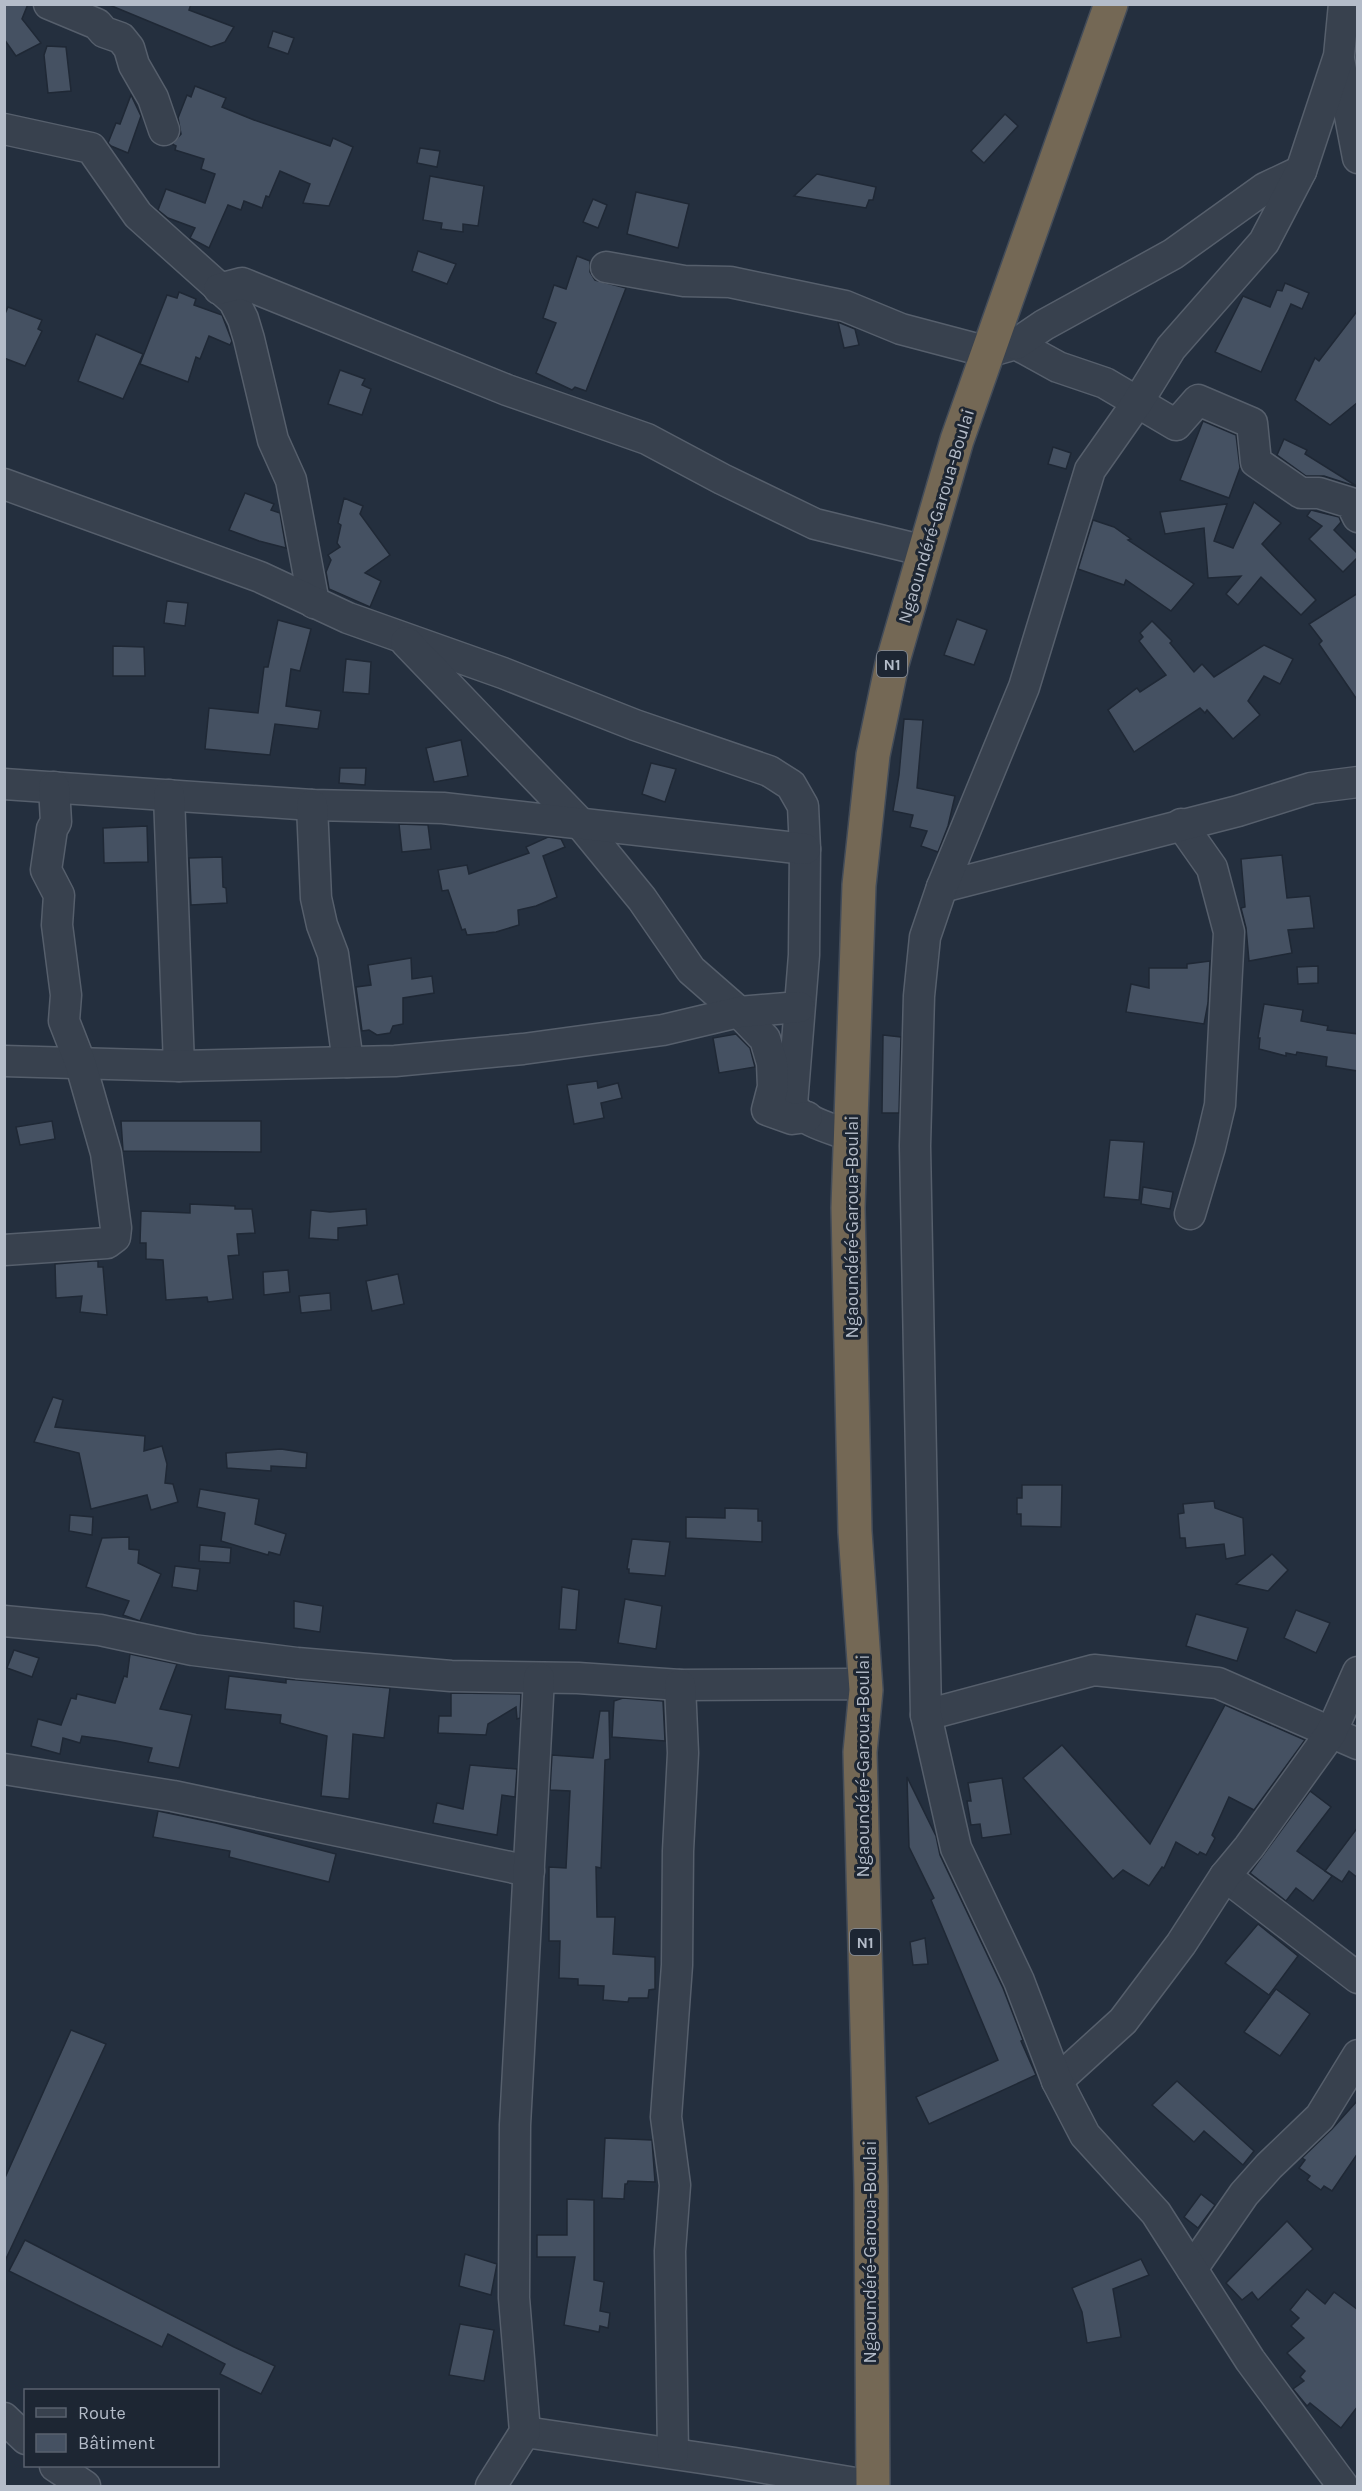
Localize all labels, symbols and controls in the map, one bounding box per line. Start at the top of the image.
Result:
street label: Ngaoundéré-Garoua-Boulai [893,406,979,626]
road number: N1 [877,651,907,677]
street label: Ngaoundéré-Garoua-Boulai [841,1115,863,1339]
street label: Ngaoundéré-Garoua-Boulai [852,1654,874,1878]
road number: N1 [850,1929,880,1955]
street label: Ngaoundéré-Garoua-Boulai [859,2140,881,2364]
legend [24,2389,219,2467]
text: Route [78,2402,126,2424]
text: Bâtiment [78,2432,155,2454]

